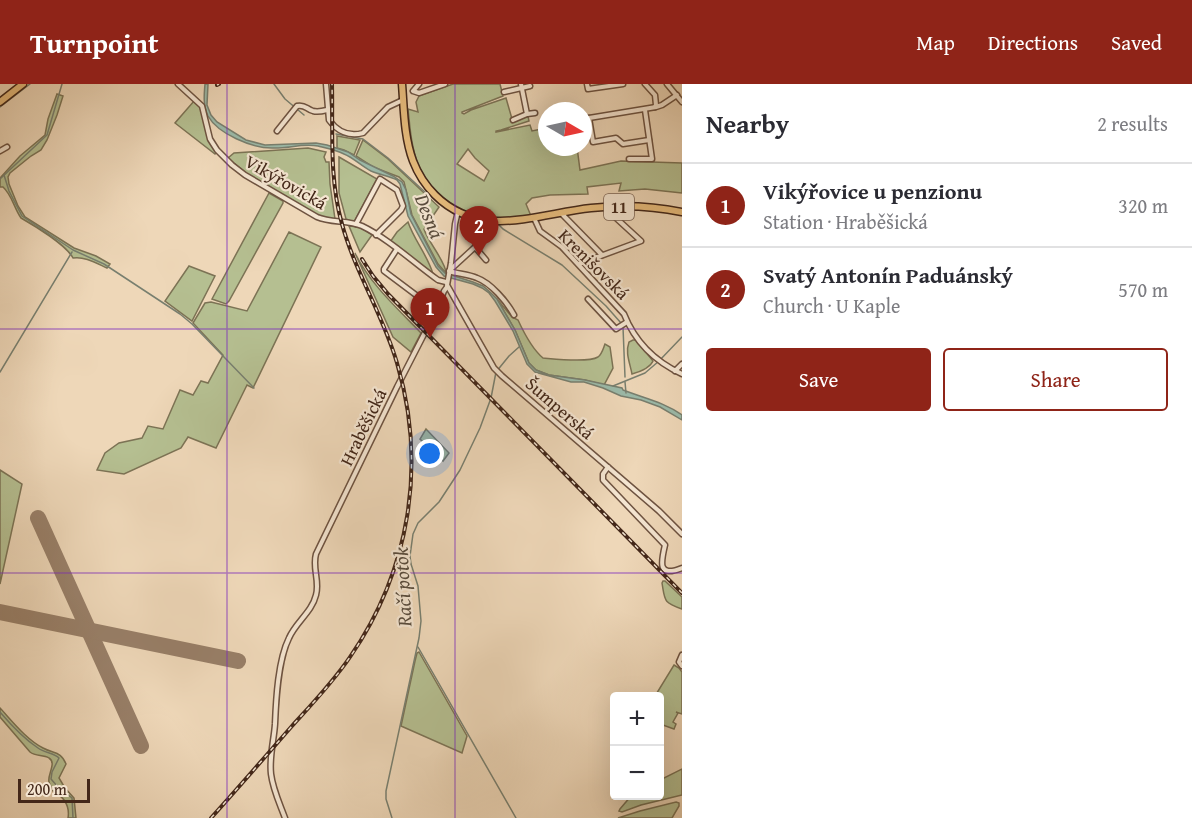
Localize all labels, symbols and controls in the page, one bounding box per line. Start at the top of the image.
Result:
text: Turnpoint [30,22,159,63]
text: Map [916,27,955,58]
text: Directions [988,27,1078,58]
text: Saved [1111,27,1162,58]
north arrow [538,102,592,156]
text: Nearby [706,104,789,143]
text: 2 results [1097,109,1168,138]
street label: Vikýřovická [240,148,332,217]
text: Vikýřovice u penzionu [763,175,982,207]
water label: Desná [408,188,452,243]
text: 1 [720,191,731,220]
text: 320 m [1118,191,1168,220]
road number: 11 [604,194,634,220]
pin: 2 [460,206,498,256]
text: Station · Hraběšická [763,207,928,236]
street label: Krenišovská [552,222,636,306]
text: Svatý Antonín Paduánský [763,259,1013,291]
text: 2 [720,275,731,304]
text: 570 m [1118,275,1168,304]
pin: 1 [410,288,450,338]
text: Church · U Kaple [763,291,900,320]
button: Save [706,348,931,411]
button: Share [943,348,1168,411]
street label: Šumperská [520,370,601,446]
street label: Hraběšická [333,383,394,470]
your location [415,439,444,468]
water label: Račí potok [385,546,419,628]
map controls [610,692,664,800]
button: + [610,692,664,746]
button: − [610,746,664,800]
scale bar [18,776,90,804]
text: 200 m [27,777,67,801]

